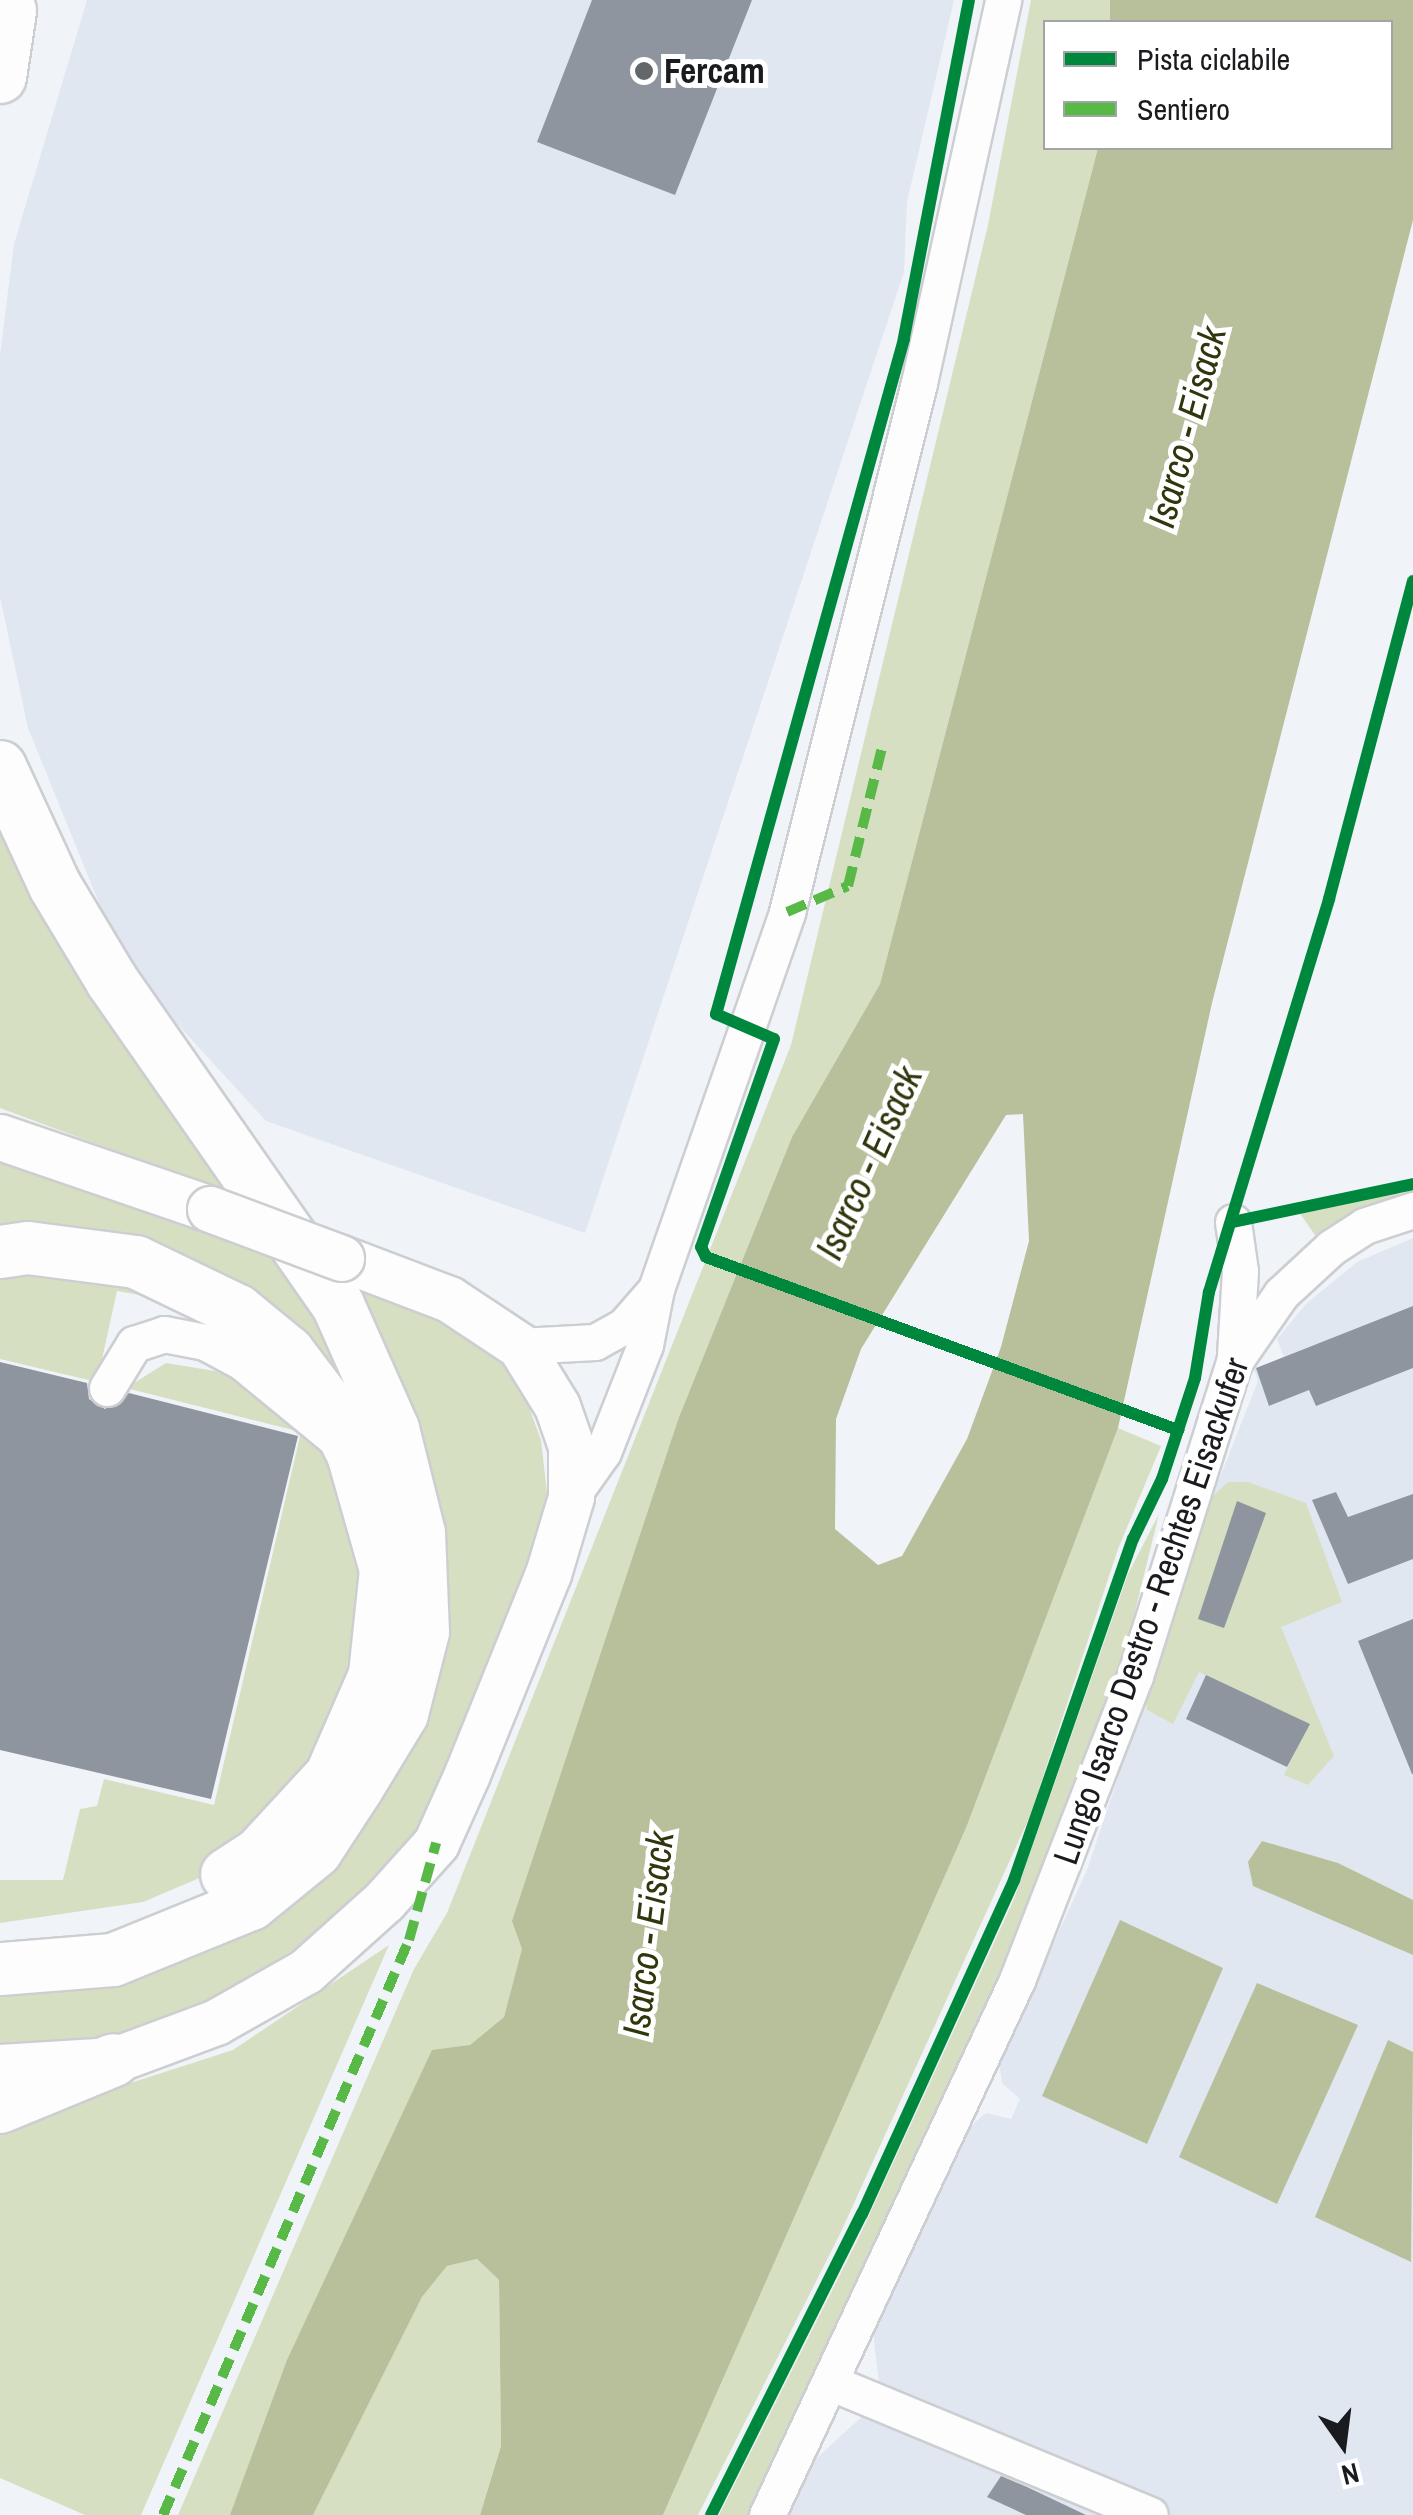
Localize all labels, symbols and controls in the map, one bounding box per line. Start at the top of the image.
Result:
legend [1043,20,1393,150]
text: Pista ciclabile [1137,39,1290,79]
place label: Fercam [664,50,765,92]
marker: Fercam [633,60,655,82]
text: Sentiero [1137,89,1230,129]
water label: Isarco - Eisack [1138,322,1236,532]
water label: Isarco - Eisack [806,1060,932,1266]
street label: Lungo Isarco Destro - Rechtes Eisackufer [1044,1352,1258,1870]
water label: Isarco - Eisack [613,1829,683,2039]
north arrow [1293,2395,1393,2495]
text: N [1338,2454,1363,2495]

